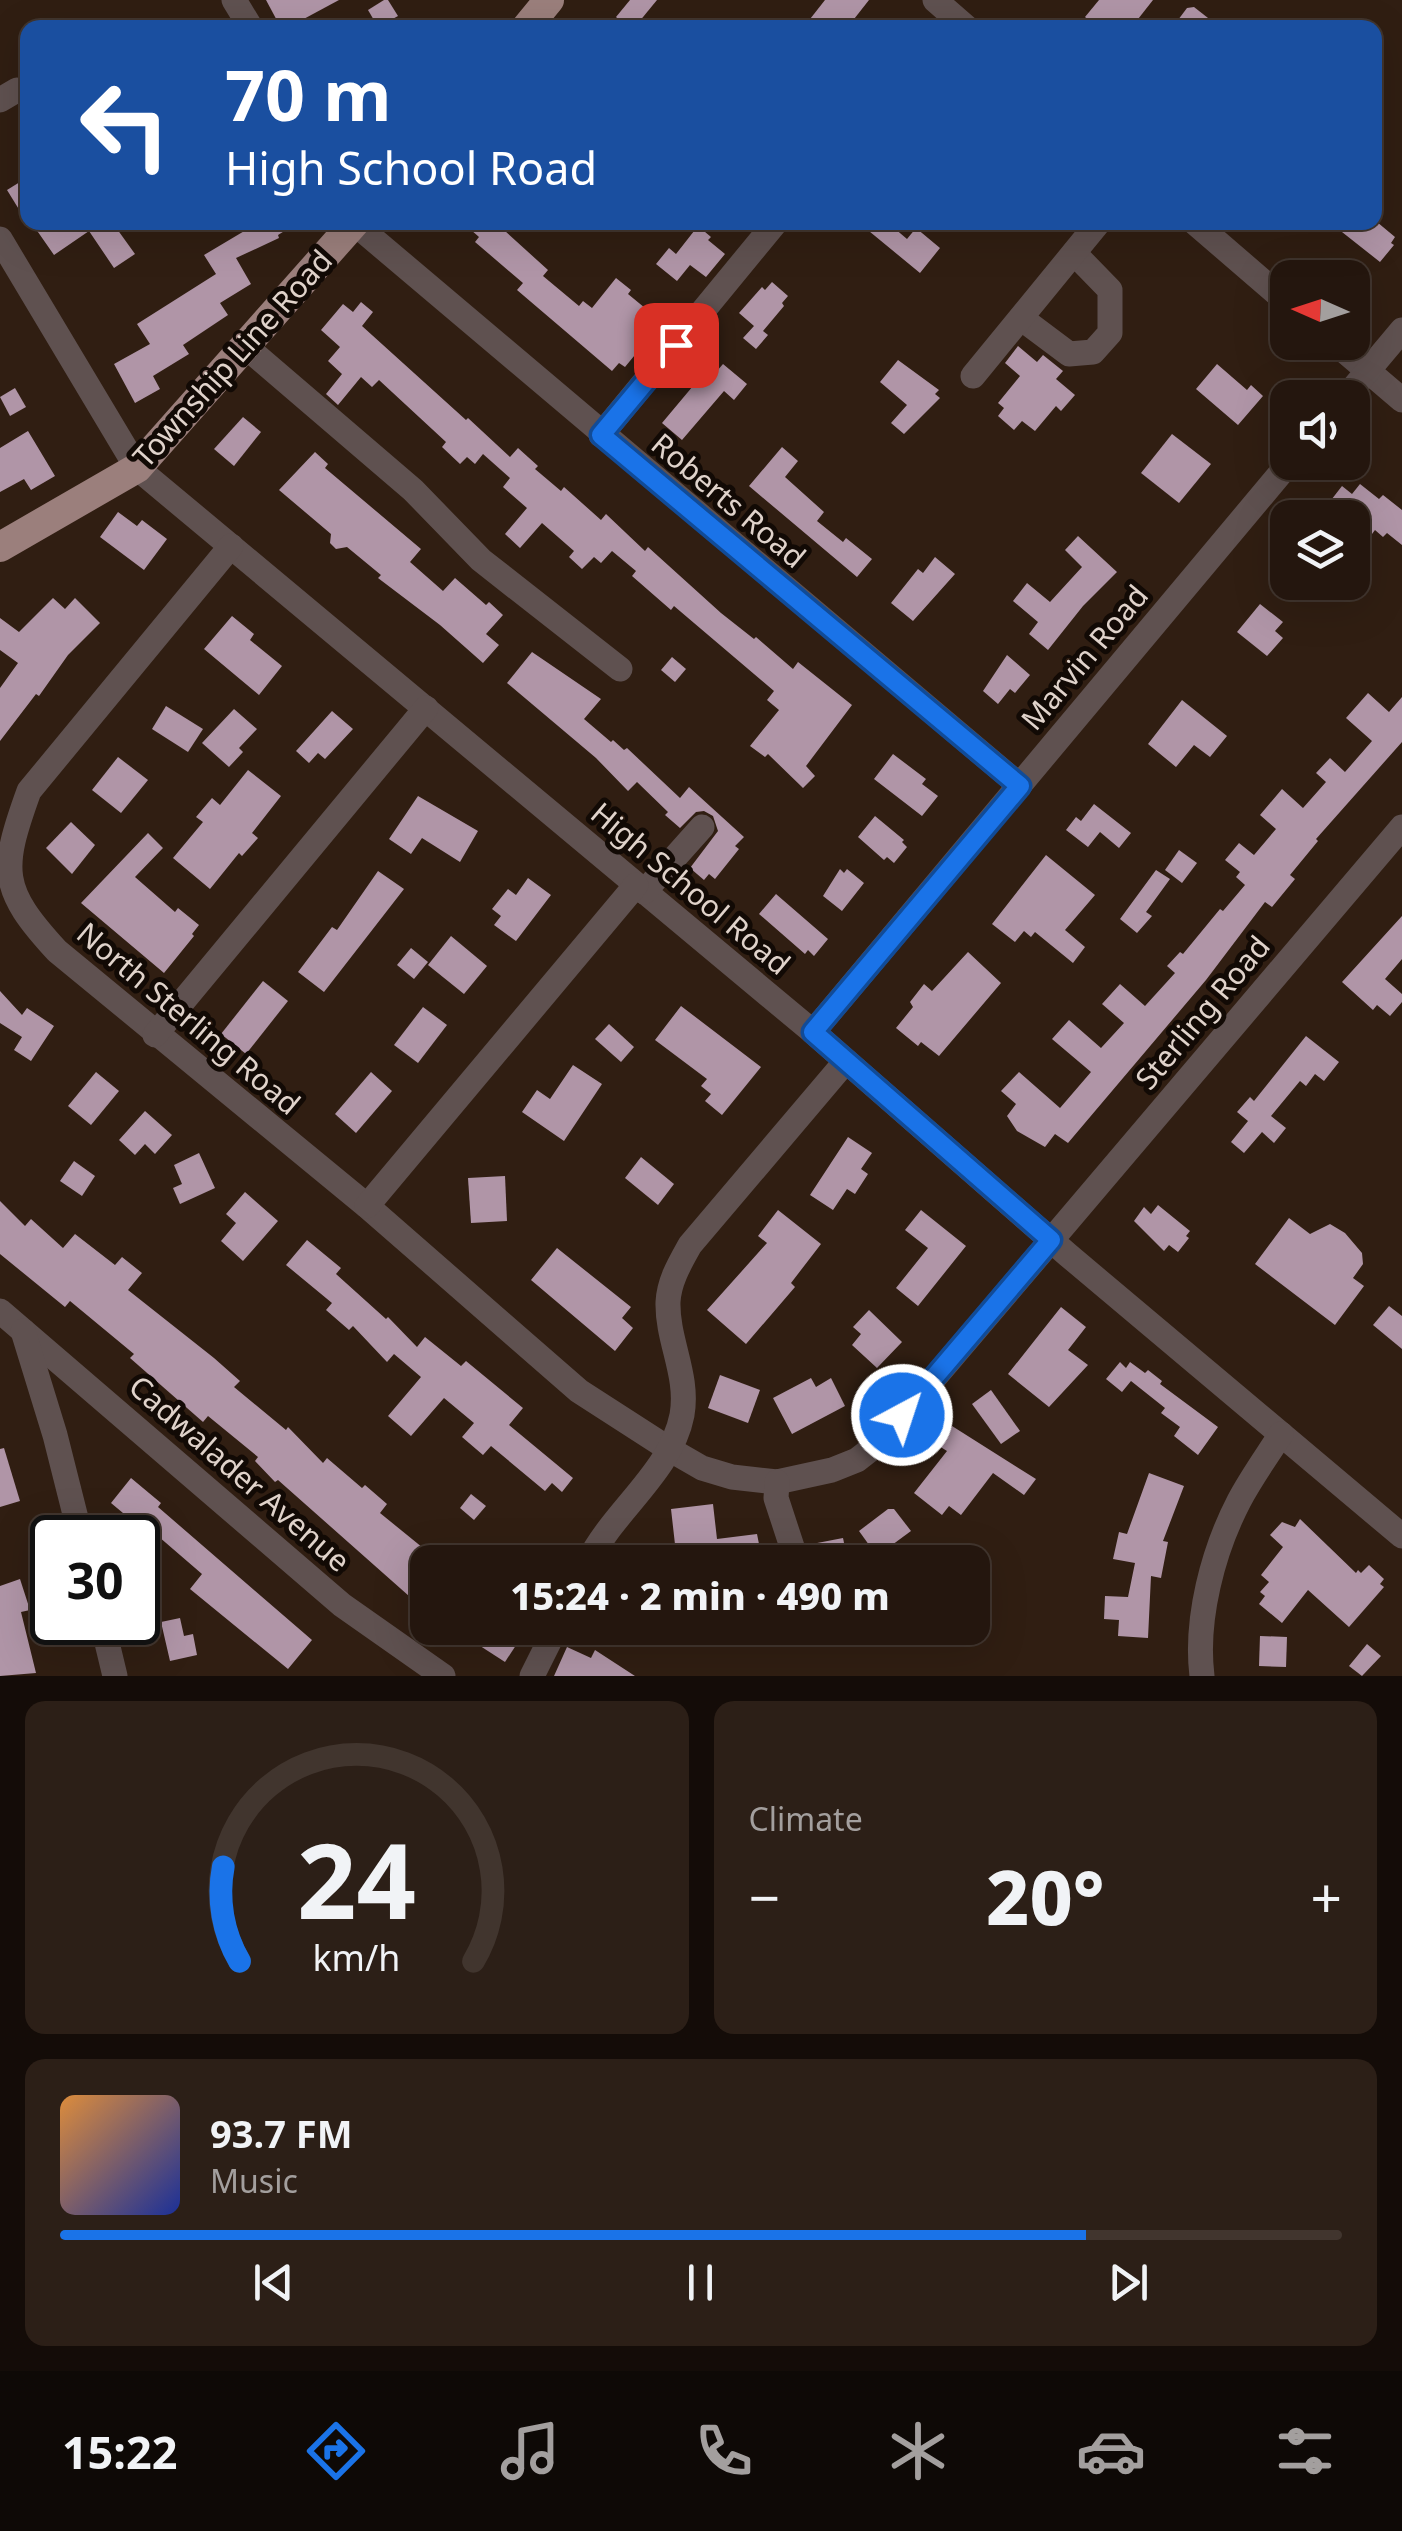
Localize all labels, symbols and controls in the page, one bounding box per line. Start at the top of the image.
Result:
text: 70 m [225,46,392,142]
icon: left [60,60,190,190]
text: High School Road [225,137,597,198]
street label: Township Line Road [123,240,341,476]
north arrow [1270,260,1370,360]
map controls [1270,260,1370,600]
pin [634,303,719,388]
icon: arrive [649,318,704,373]
button: sound [1270,380,1370,480]
street label: Roberts Road [643,423,815,577]
button: layers [1270,500,1370,600]
street label: Marvin Road [1011,576,1157,738]
street label: High School Road [583,793,799,983]
street label: North Sterling Road [69,912,309,1124]
street label: Sterling Road [1126,926,1278,1098]
position arrow [850,1363,954,1467]
street label: Cadwalader Avenue [121,1366,359,1580]
speed limit sign: 30 [30,1515,160,1645]
text: 15:24 · 2 min · 490 m [510,1569,890,1621]
text: Climate [749,1797,863,1840]
text: 24 [297,1808,416,1949]
text: 20° [986,1845,1104,1947]
text: − [749,1859,780,1934]
text: + [1311,1859,1342,1934]
text: km/h [313,1933,401,1981]
text: 93.7 FM [210,2107,352,2159]
text: Music [210,2159,298,2202]
icon: previous [246,2255,301,2310]
icon: pause [673,2255,728,2310]
icon: next [1101,2255,1156,2310]
icon: directions [301,2416,371,2486]
icon: music [495,2416,565,2486]
icon: phone [689,2416,759,2486]
icon: climate [883,2416,953,2486]
icon: car [1076,2416,1146,2486]
icon: filters [1270,2416,1340,2486]
text: 15:22 [62,2421,177,2482]

